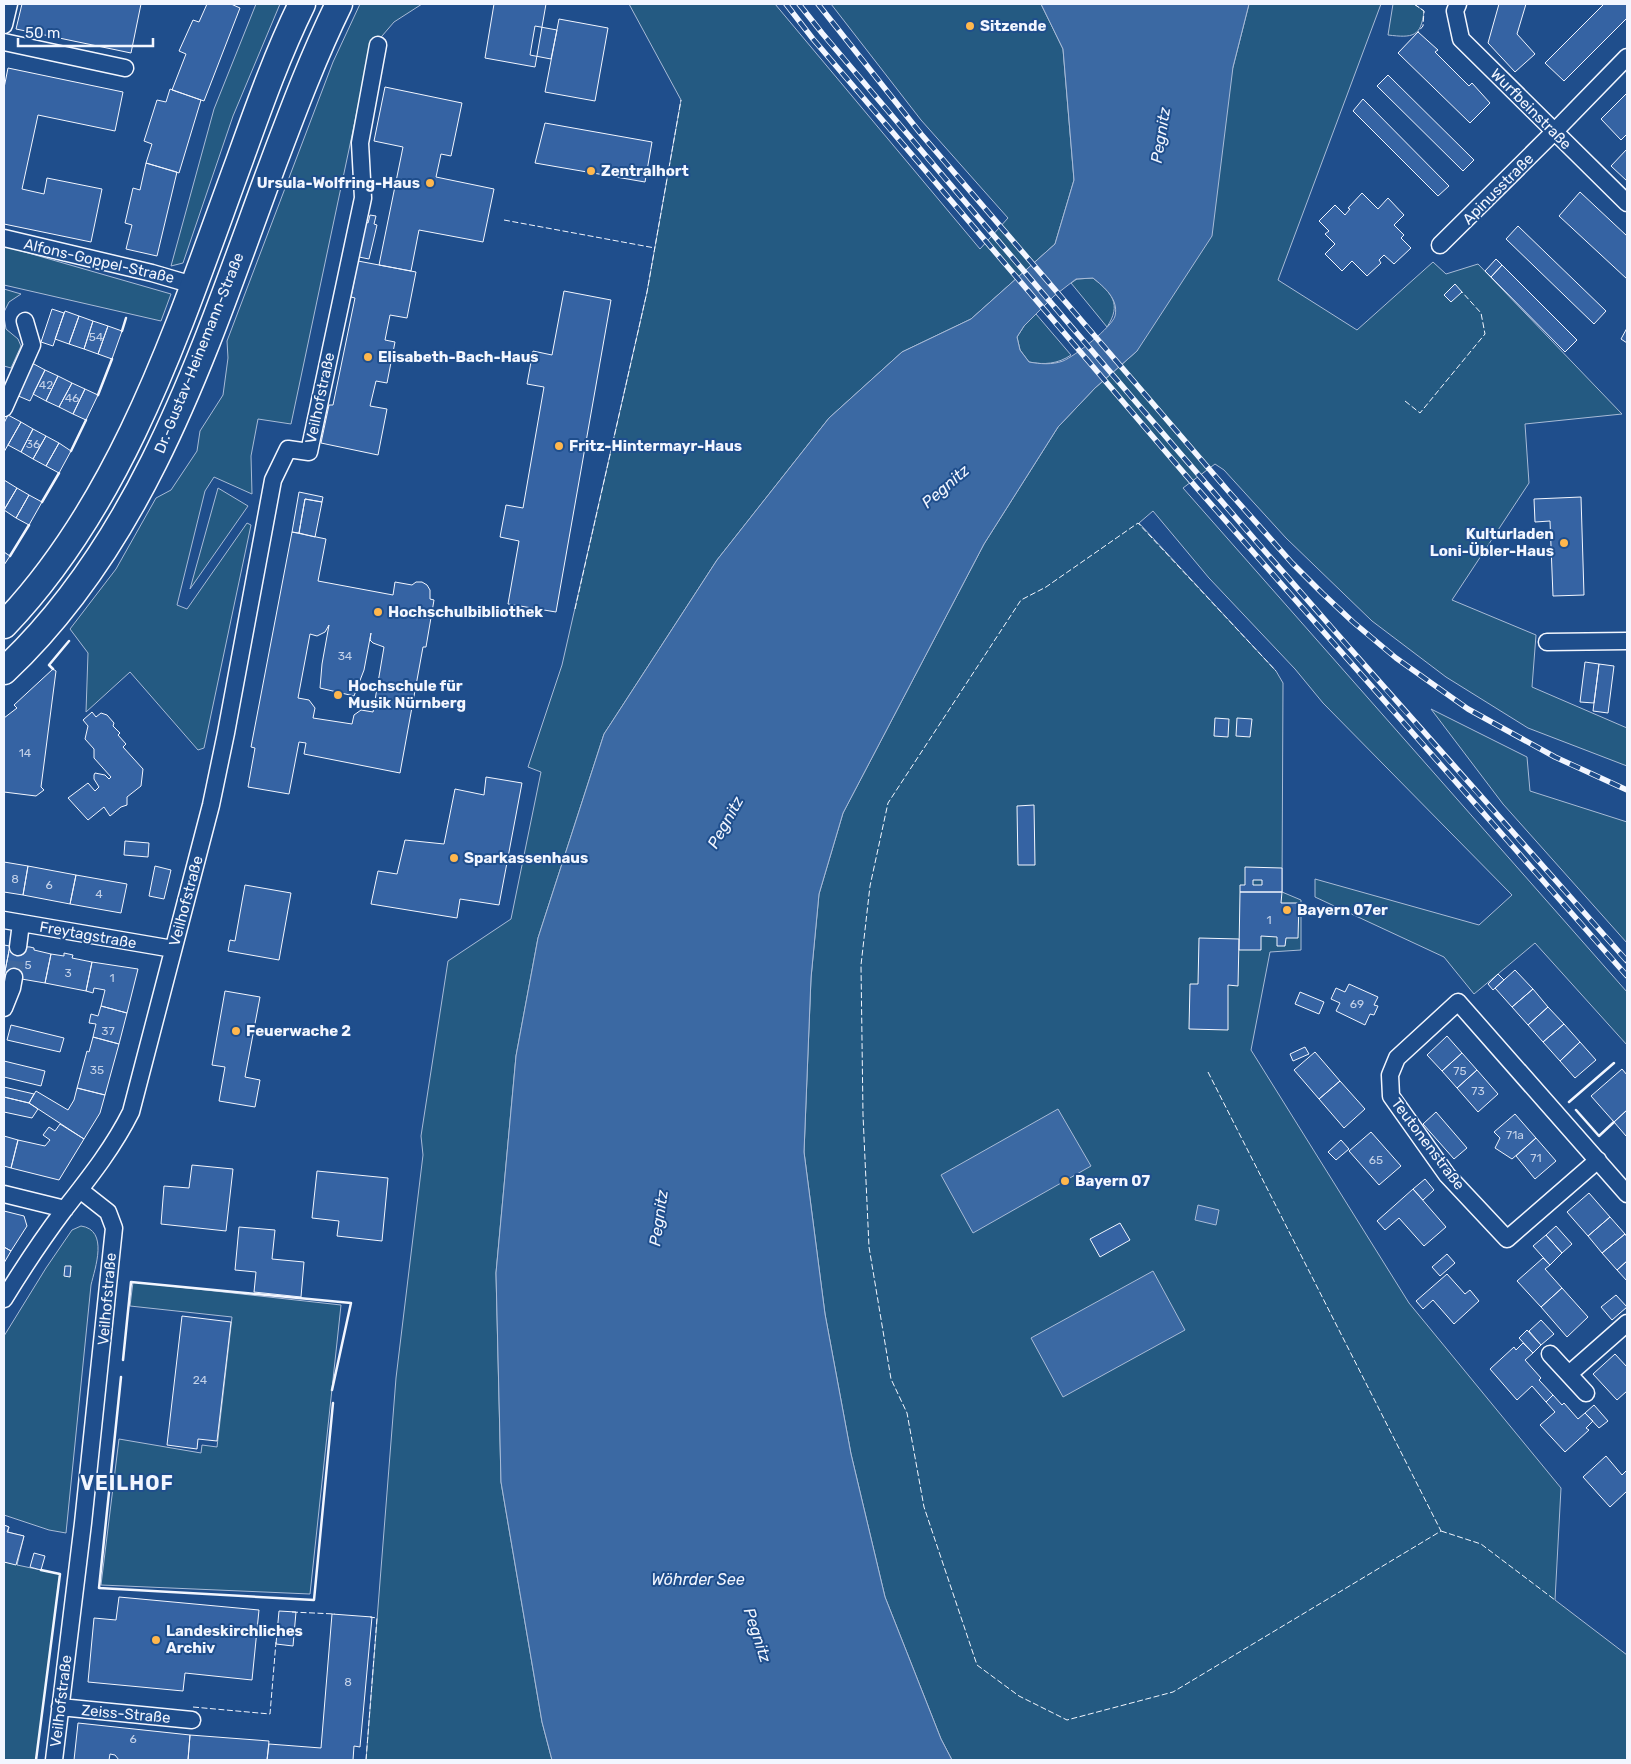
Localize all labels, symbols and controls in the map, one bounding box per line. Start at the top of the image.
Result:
scale bar [18,15,152,47]
place label: Sitzende [980,17,1046,35]
marker: Sitzende [964,20,976,32]
text: 50 m [25,24,60,42]
street label: Wurfbeinstraße [1487,65,1575,153]
water label: Pegnitz [1147,106,1174,164]
street label: Apinusstraße [1459,150,1537,228]
place label: Zentralhort [601,162,689,180]
marker: Zentralhort [585,165,597,177]
place label: Ursula-Wolfring-Haus [257,174,420,192]
marker: Ursula-Wolfring-Haus [424,177,436,189]
street label: Alfons-Goppel-Straße [22,235,176,287]
street label: Dr.-Gustav-Heinemann-Straße [150,250,248,456]
house number: 54 [89,330,104,344]
place label: Elisabeth-Bach-Haus [378,348,539,366]
street label: Veilhofstraße [302,351,338,445]
marker: Elisabeth-Bach-Haus [362,351,374,363]
house number: 42 [39,378,53,392]
house number: 46 [65,391,79,405]
house number: 36 [26,437,40,451]
place label: Fritz-Hintermayr-Haus [569,437,742,455]
marker: Fritz-Hintermayr-Haus [553,440,565,452]
water label: Pegnitz [918,461,973,512]
place label: Kulturladen Loni-Übler-Haus [1430,525,1554,560]
marker: Kulturladen Loni-Übler-Haus [1558,537,1570,549]
place label: Hochschulbibliothek [388,603,543,621]
marker: Hochschulbibliothek [372,606,384,618]
house number: 34 [338,649,353,663]
place label: Hochschule für Musik Nürnberg [348,677,466,712]
marker: Hochschule für Musik Nürnberg [332,689,344,701]
house number: 14 [19,746,32,760]
water label: Pegnitz [703,793,747,852]
place label: Sparkassenhaus [464,849,588,867]
marker: Sparkassenhaus [448,852,460,864]
street label: Veilhofstraße [165,854,207,948]
house number: 8 [11,872,19,886]
house number: 6 [45,878,53,892]
house number: 4 [95,887,103,901]
place label: Bayern 07er [1297,901,1388,919]
marker: Bayern 07er [1281,904,1293,916]
house number: 1 [1266,913,1272,927]
street label: Freytagstraße [38,918,138,952]
house number: 5 [24,958,32,972]
house number: 3 [64,966,72,980]
house number: 1 [109,971,115,985]
house number: 69 [1350,997,1364,1011]
place label: Feuerwache 2 [246,1022,351,1040]
house number: 37 [101,1024,115,1038]
marker: Feuerwache 2 [230,1025,242,1037]
house number: 35 [90,1063,104,1077]
house number: 75 [1453,1064,1467,1078]
house number: 73 [1471,1084,1485,1098]
street label: Teutonenstraße [1388,1095,1468,1193]
house number: 71a [1506,1128,1524,1142]
house number: 71 [1530,1151,1542,1165]
house number: 65 [1369,1153,1383,1167]
place label: Bayern 07 [1075,1172,1151,1190]
marker: Bayern 07 [1059,1175,1071,1187]
water label: Pegnitz [645,1189,672,1247]
street label: Veilhofstraße [94,1252,120,1346]
house number: 24 [193,1373,208,1387]
district label: VEILHOF [80,1471,174,1495]
water label: Wöhrder See [651,1570,745,1589]
water label: Pegnitz [740,1605,775,1665]
place label: Landeskirchliches Archiv [166,1622,303,1657]
marker: Landeskirchliches Archiv [150,1634,162,1646]
street label: Veilhofstraße [46,1654,76,1748]
house number: 8 [344,1675,352,1689]
street label: Zeiss-Straße [81,1701,171,1727]
house number: 6 [129,1732,137,1746]

